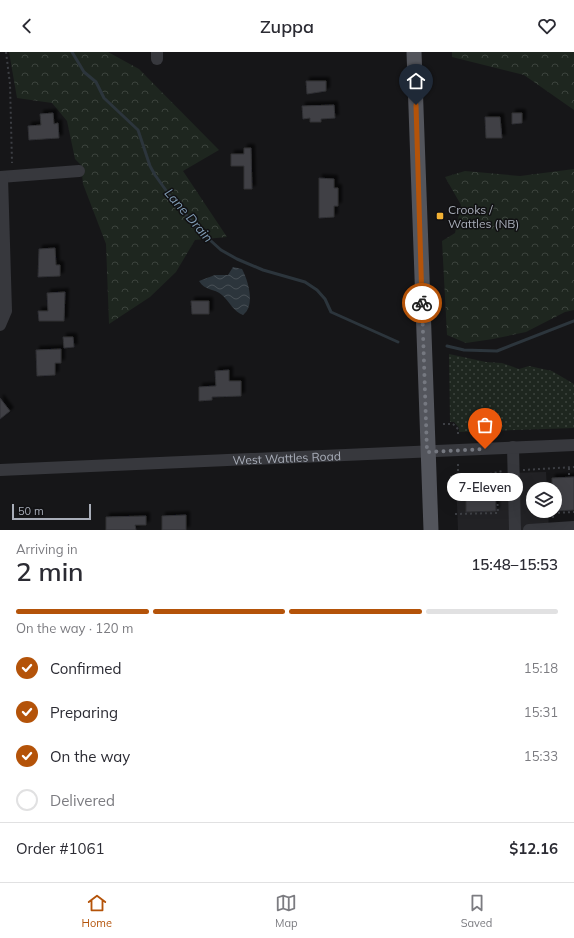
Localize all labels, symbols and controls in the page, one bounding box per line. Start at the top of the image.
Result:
icon: back [16,15,38,37]
text: Zuppa [260,15,314,38]
icon: heart [536,15,558,37]
pin [399,64,433,105]
icon: home [405,70,427,92]
water label: Lane Drain [161,185,217,245]
place label: Crooks / Wattles (NB) [448,202,519,231]
marker: Crooks / Wattles (NB) [435,211,445,221]
courier [402,283,442,323]
icon: bike [411,292,433,314]
pin [468,408,502,449]
icon: bag [474,414,496,436]
street label: West Wattles Road [232,448,341,467]
callout: 7-Eleven [447,473,523,501]
text: 7-Eleven [458,479,512,495]
map controls [526,482,562,518]
button: layers [526,482,562,518]
scale bar [12,502,91,521]
text: 50 m [18,504,44,518]
text: Arriving in [16,541,78,557]
text: 2 min [16,555,84,588]
text: 15:48–15:53 [471,555,558,574]
text: On the way · 120 m [16,620,133,636]
icon: check [16,657,38,679]
text: Confirmed [50,659,121,678]
text: 15:18 [524,660,558,676]
icon: check [16,701,38,723]
text: Preparing [50,703,118,722]
text: 15:31 [524,704,558,720]
icon: check [16,745,38,767]
text: On the way [50,747,130,766]
text: 15:33 [524,748,558,764]
text: Delivered [50,791,115,810]
text: Order #1061 [16,839,104,858]
text: $12.16 [509,839,558,858]
tab: Home [82,892,112,930]
tab: Map [275,892,298,930]
tab: Saved [461,892,492,930]

